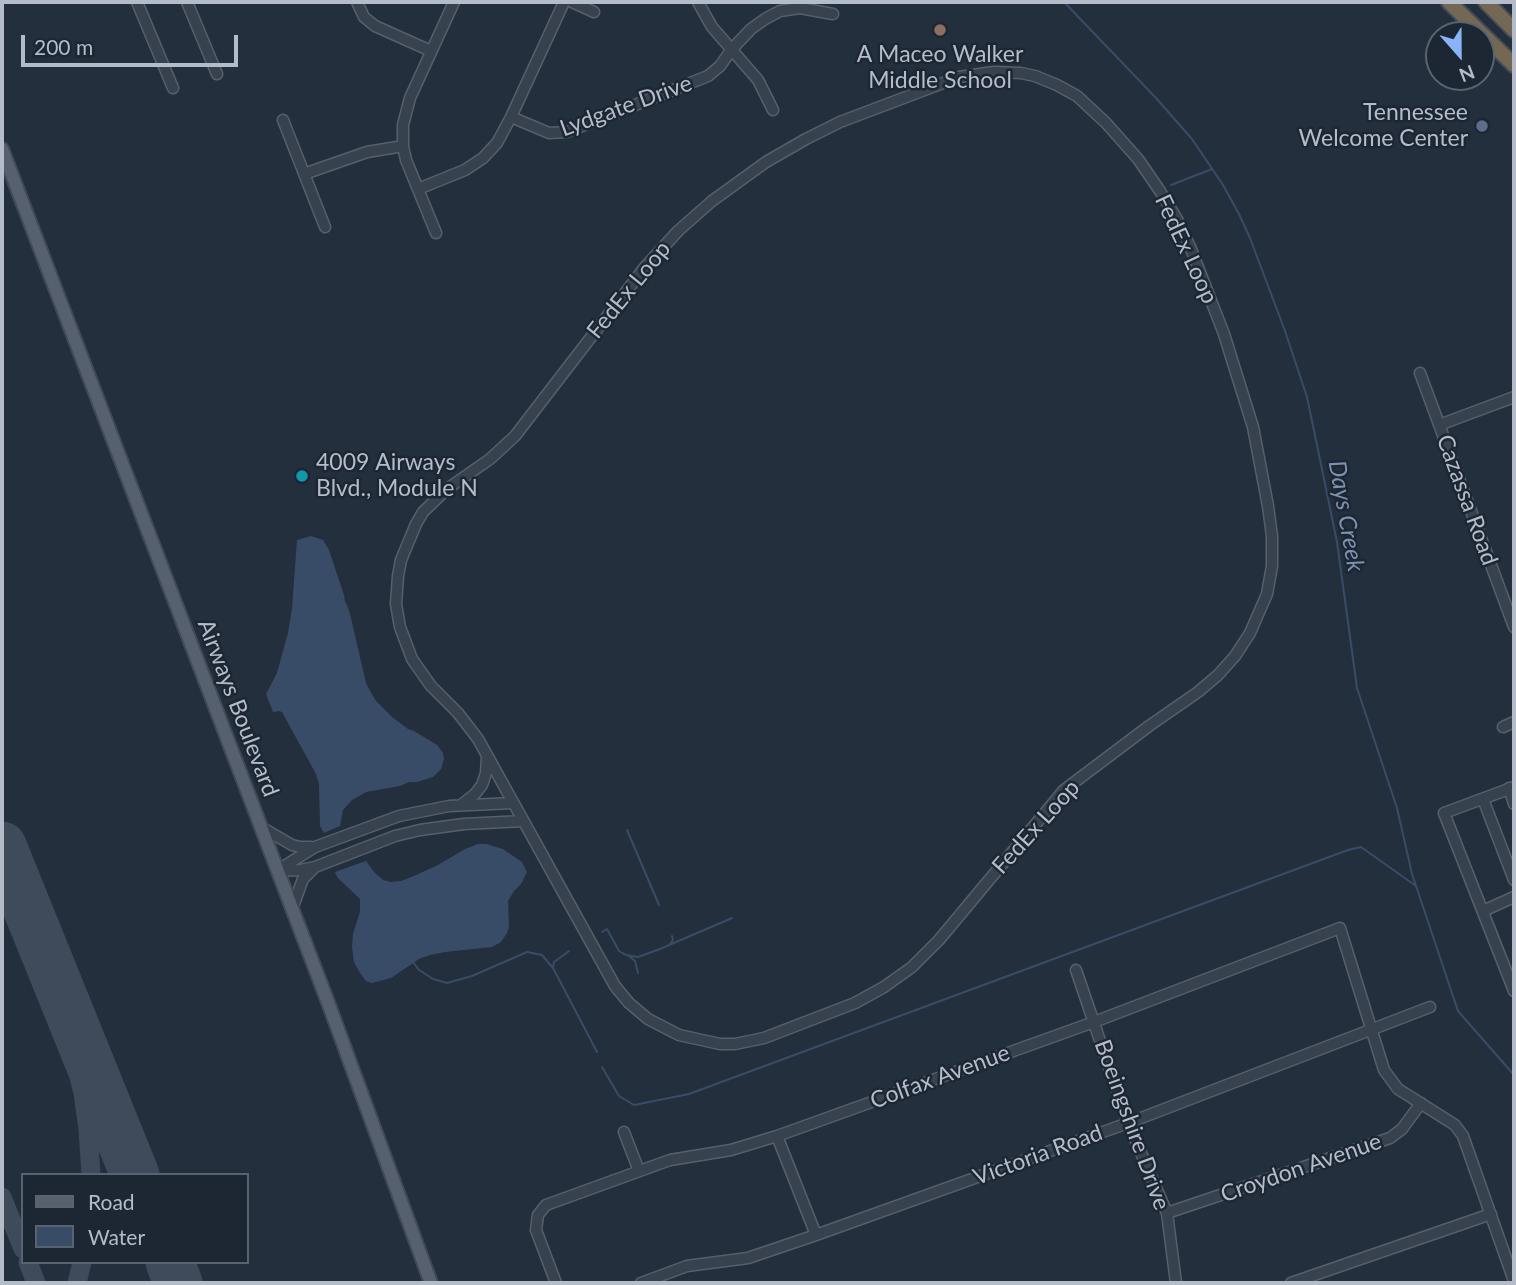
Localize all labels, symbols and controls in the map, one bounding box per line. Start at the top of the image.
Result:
scale bar [24,21,242,65]
north arrow [1425,21,1495,91]
marker: A Maceo Walker Middle School [932,22,948,38]
text: 200 m [34,34,93,59]
place label: A Maceo Walker Middle School [857,41,1023,95]
text: N [1456,61,1478,88]
street label: Lydgate Drive [556,69,696,143]
place label: Tennessee Welcome Center [1298,99,1468,153]
marker: Tennessee Welcome Center [1474,118,1490,134]
street label: FedEx Loop [1149,190,1223,308]
street label: FedEx Loop [581,236,677,344]
street label: Cazassa Road [1431,431,1503,569]
place label: 4009 Airways Blvd., Module N [316,449,478,503]
water label: Days Creek [1322,458,1370,574]
marker: 4009 Airways Blvd., Module N [294,468,310,484]
street label: Airways Boulevard [191,615,285,801]
street label: FedEx Loop [986,774,1086,880]
street label: Boeingshire Drive [1088,1036,1176,1214]
street label: Colfax Avenue [866,1039,1014,1115]
street label: Victoria Road [970,1119,1106,1191]
street label: Croydon Avenue [1217,1128,1385,1208]
legend [21,1173,248,1264]
text: Road [88,1189,135,1214]
text: Water [88,1224,145,1249]

